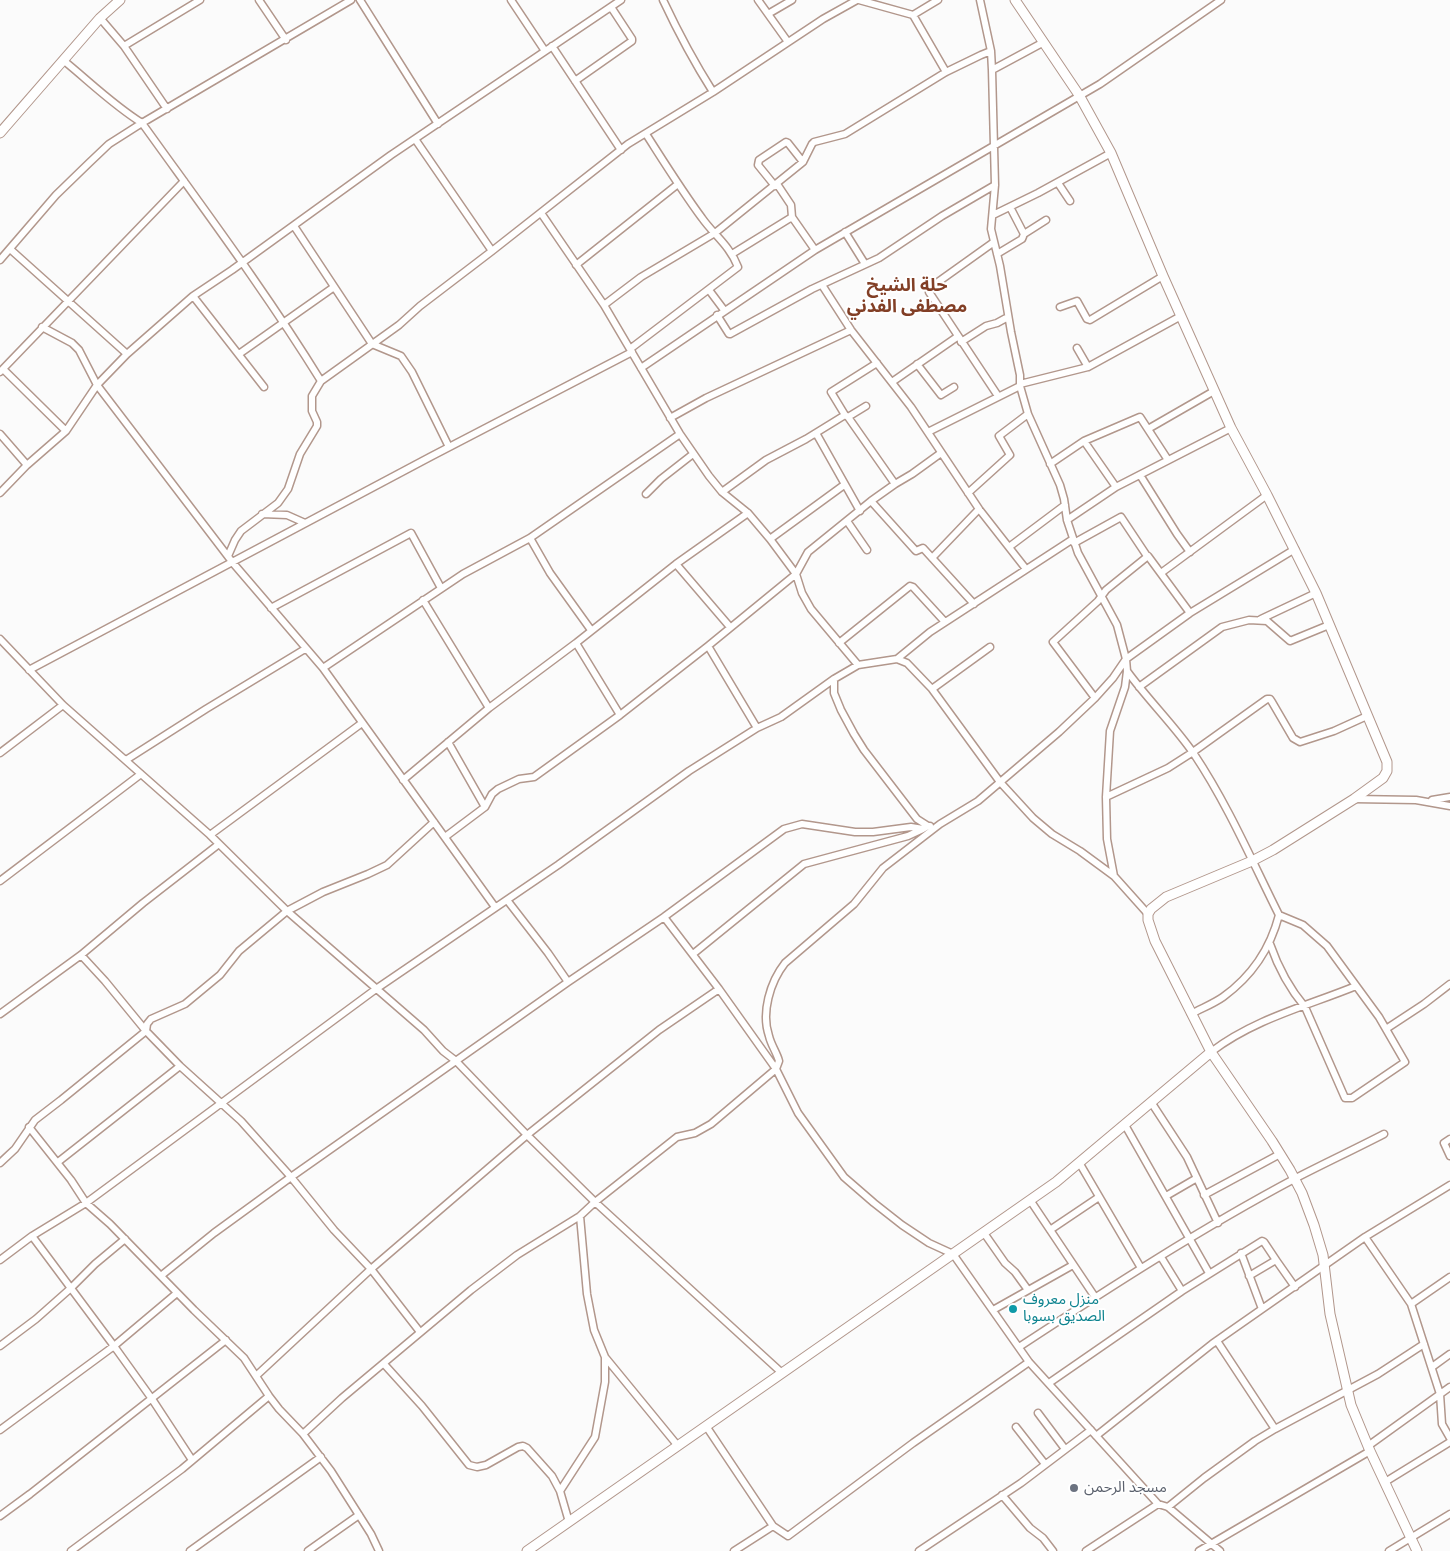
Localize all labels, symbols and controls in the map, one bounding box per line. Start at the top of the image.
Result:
district label: حلة الشيخ مصطفى الفدني [847,275,967,318]
place label: منزل معروف الصديق بسوبا [1023,1291,1105,1326]
marker: منزل معروف الصديق بسوبا [1007,1303,1019,1315]
place label: مسجد الرحمن [1084,1479,1167,1497]
marker: مسجد الرحمن [1068,1482,1080,1494]

